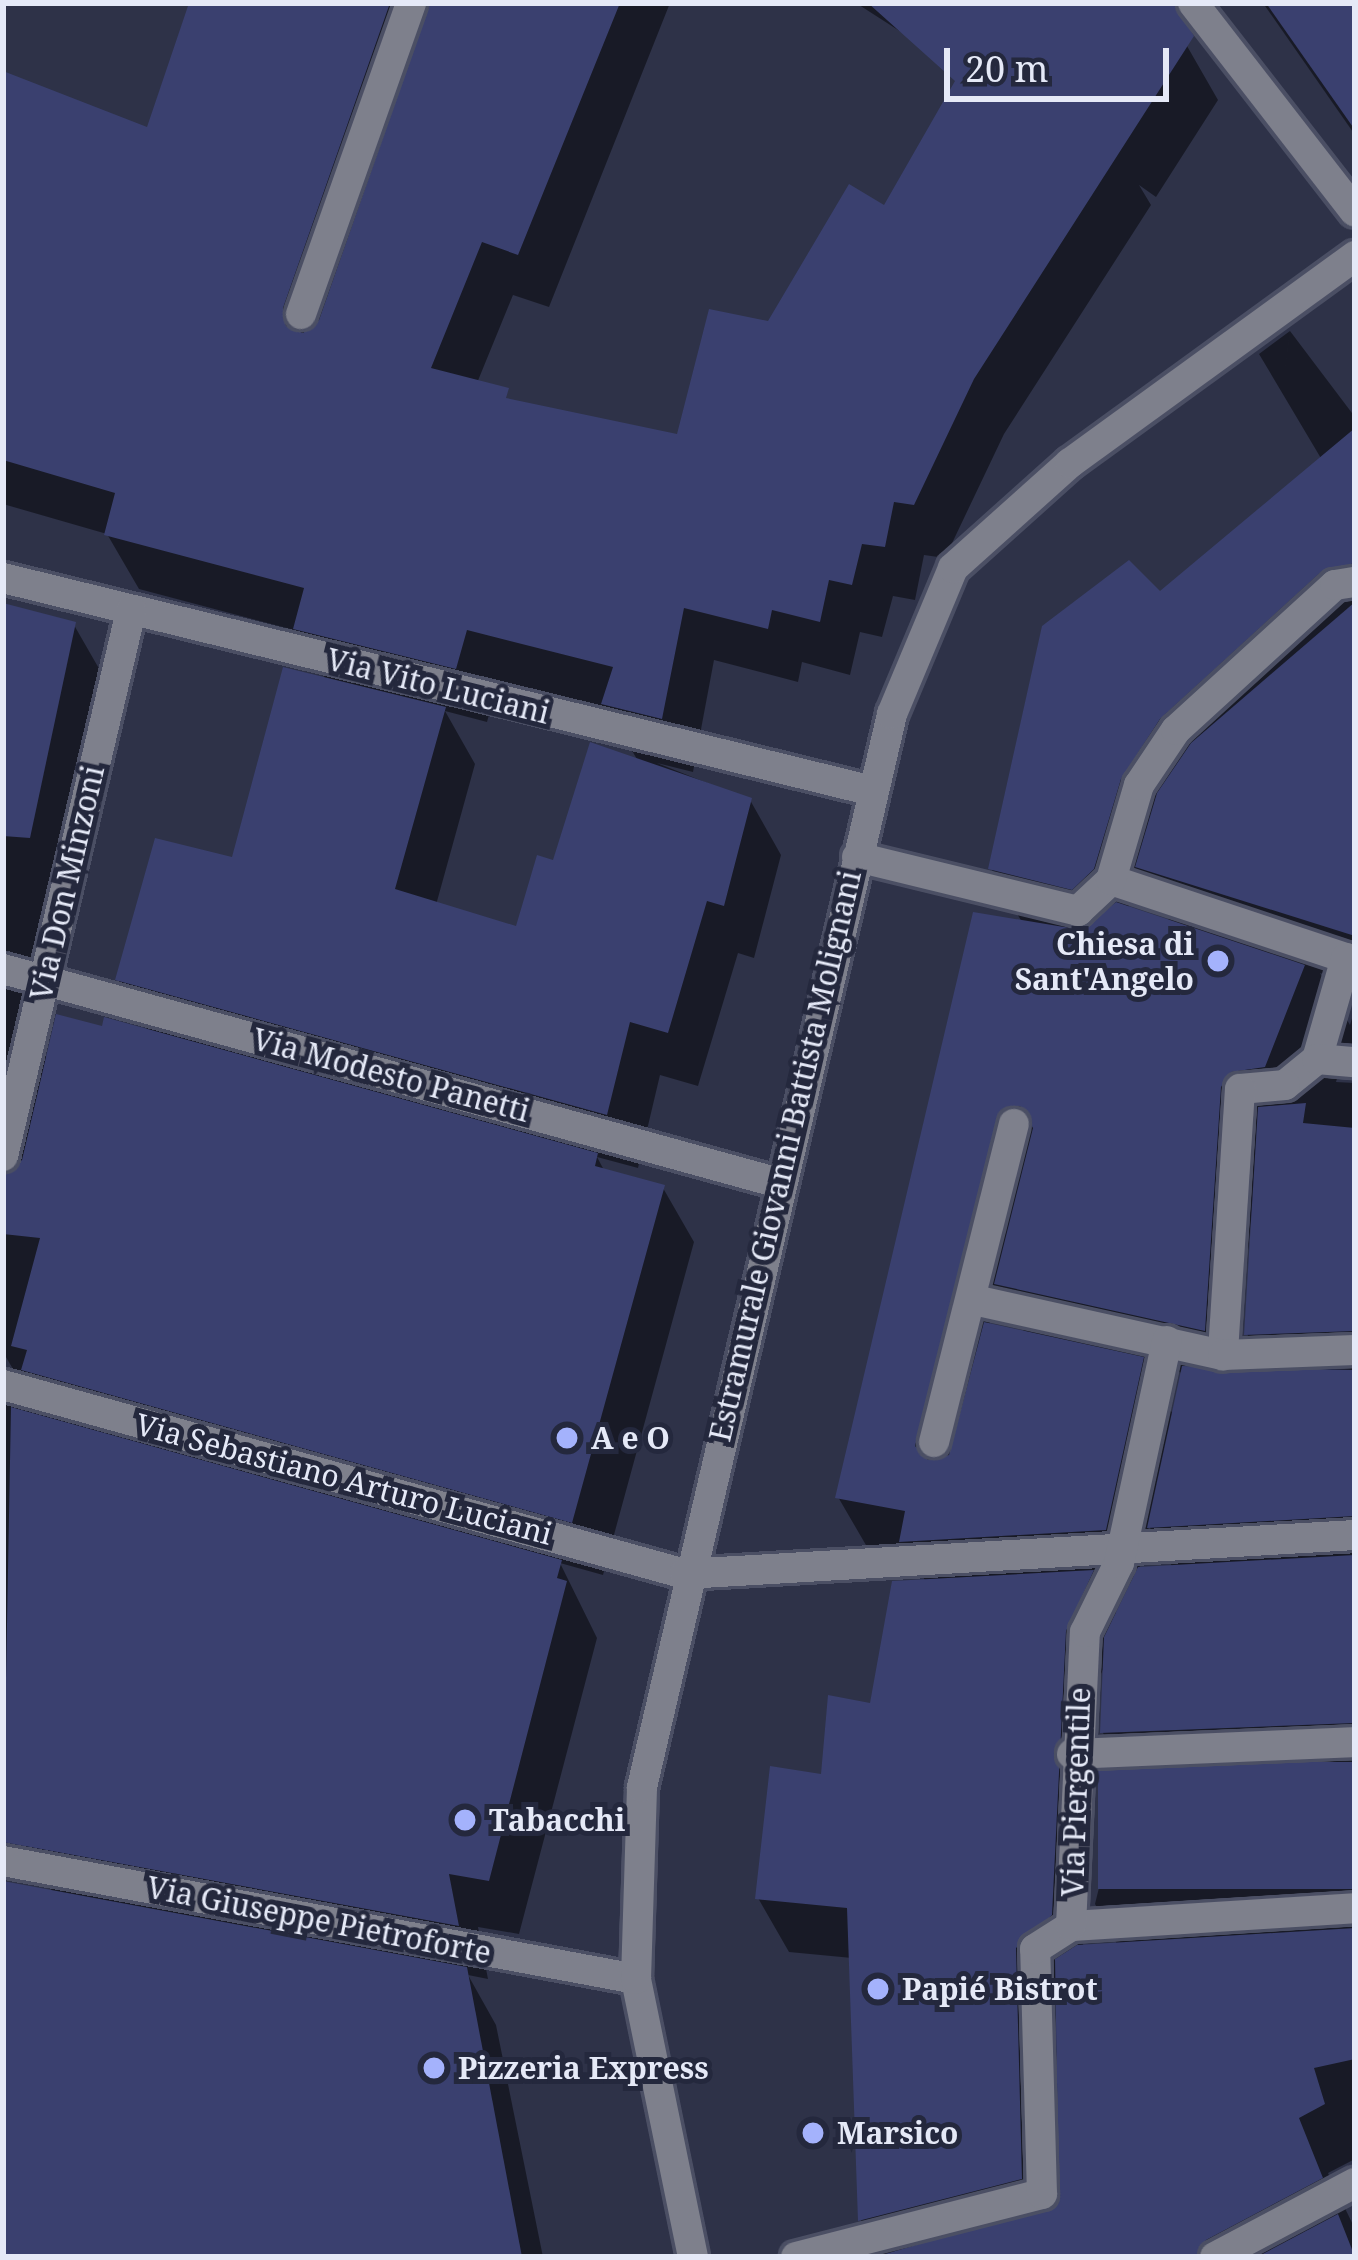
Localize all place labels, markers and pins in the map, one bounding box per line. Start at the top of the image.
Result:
place label: Chiesa di Sant'Angelo [1015,926,1194,996]
marker: Chiesa di Sant'Angelo [1205,948,1231,974]
place label: A e O [591,1420,670,1456]
marker: A e O [554,1425,580,1451]
place label: Tabacchi [489,1802,625,1838]
marker: Tabacchi [452,1807,478,1833]
place label: Papié Bistrot [902,1971,1098,2007]
marker: Papié Bistrot [865,1976,891,2002]
place label: Pizzeria Express [458,2050,709,2086]
marker: Pizzeria Express [421,2055,447,2081]
place label: Marsico [837,2115,958,2151]
marker: Marsico [800,2120,826,2146]

